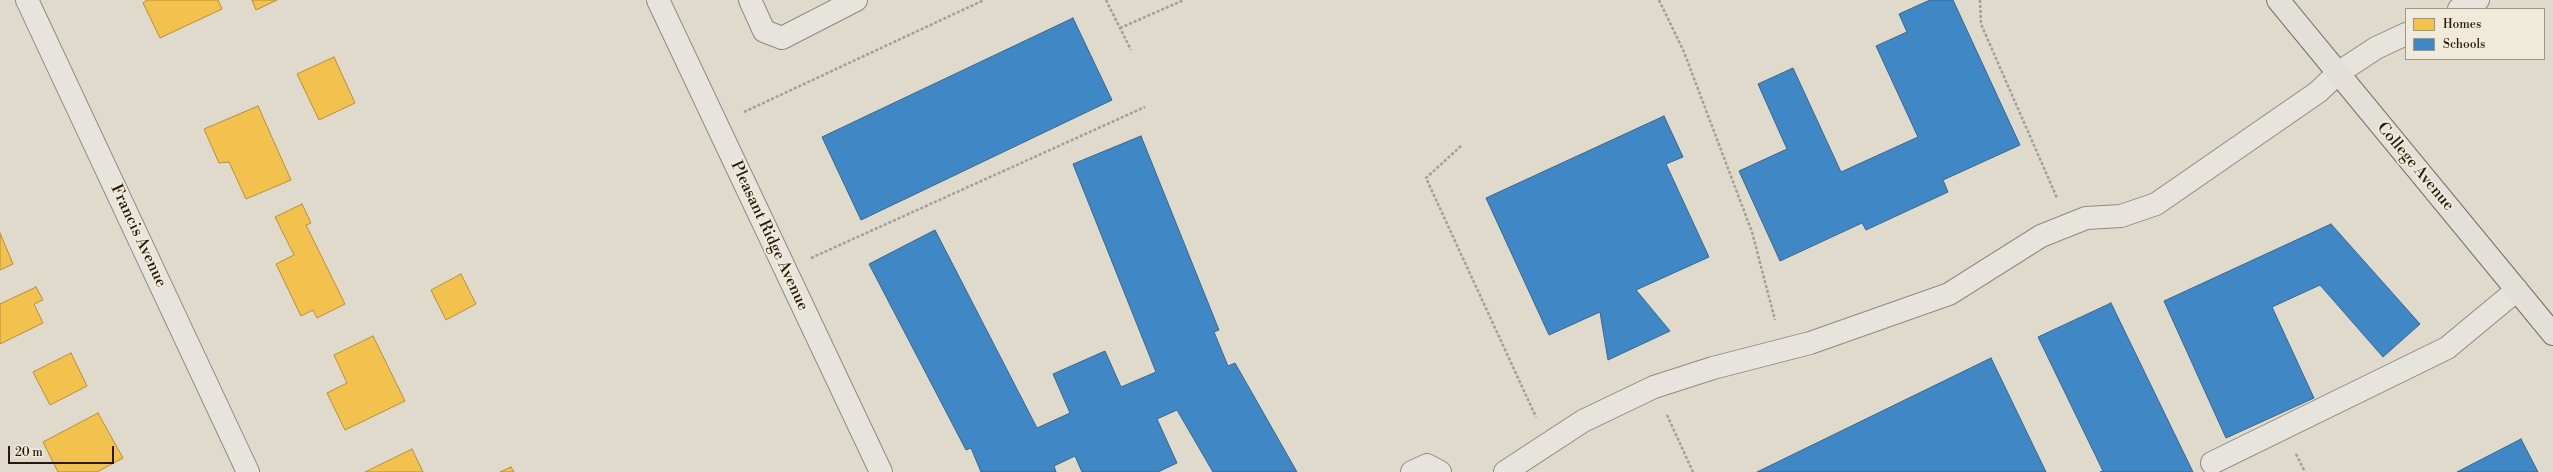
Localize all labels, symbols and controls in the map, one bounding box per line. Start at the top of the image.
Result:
legend [2405,8,2545,60]
text: Homes [2443,17,2481,32]
text: Schools [2443,37,2485,52]
street label: College Avenue [2372,119,2458,215]
street label: Pleasant Ridge Avenue [726,158,812,314]
street label: Francis Avenue [106,182,170,290]
scale bar [10,438,116,464]
text: 20 m [15,445,43,460]

